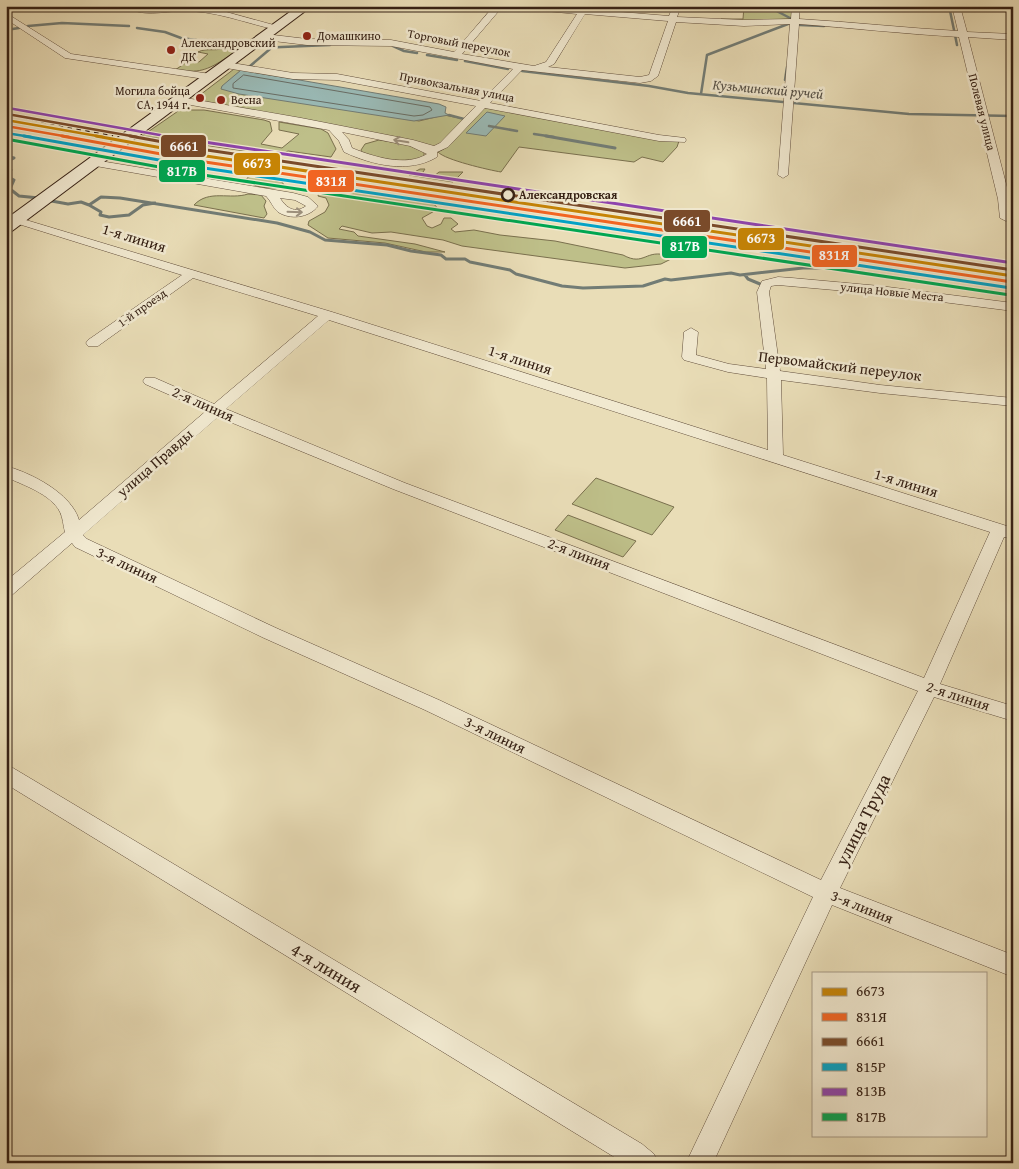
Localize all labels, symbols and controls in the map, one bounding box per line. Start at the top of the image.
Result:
street label: Торговый переулок [406,24,513,61]
place label: Домашкино [316,27,381,44]
marker: Домашкино [301,30,313,42]
place label: Александровский ДК [180,34,276,65]
marker: Александровский ДК [165,44,177,56]
street label: Привокзальная улица [398,67,516,106]
street label: Полевая улица [965,72,1000,152]
water label: Кузьминский ручей [712,74,824,104]
place label: Могила бойца СА, 1944 г. [115,82,190,113]
place label: Весна [231,91,262,108]
marker: Могила бойца СА, 1944 г. [194,92,206,104]
marker: Весна [215,94,227,106]
line badge: 6661 [160,134,207,158]
text: 6661 [169,136,199,156]
one-way arrow [394,136,410,146]
line badge: 6673 [233,152,281,176]
text: 6673 [242,153,272,173]
line badge: 817В [158,159,206,183]
text: 817В [167,161,197,181]
line badge: 831Я [307,169,355,193]
text: 831Я [316,171,347,191]
place label: Александровская [519,186,618,203]
marker: Александровская [501,188,515,202]
one-way arrow [286,207,302,216]
line badge: 6661 [663,209,711,233]
text: 6661 [672,211,702,231]
street label: 1-я линия [100,218,169,257]
line badge: 6673 [737,227,785,251]
text: 6673 [746,228,776,248]
line badge: 817В [661,235,708,259]
text: 817В [670,236,700,256]
line badge: 831Я [811,244,858,268]
text: 831Я [819,245,850,265]
street label: улица Новые Места [839,278,945,305]
street label: 1-й проезд [114,284,170,331]
street label: 1-я линия [486,339,555,380]
street label: Первомайский переулок [757,345,923,386]
street label: 2-я линия [169,381,238,427]
street label: улица Правды [111,423,198,502]
street label: 1-я линия [872,463,941,502]
street label: 2-я линия [545,532,614,575]
street label: 3-я линия [93,541,162,588]
street label: 2-я линия [924,675,993,716]
street label: 3-я линия [461,711,530,759]
street label: улица Труда [827,769,897,871]
street label: 3-я линия [828,885,897,929]
street label: 4-я линия [286,936,367,999]
legend [812,972,986,1136]
text: 6673 [856,980,885,1001]
text: 831Я [856,1006,887,1027]
text: 6661 [856,1030,885,1051]
text: 815Р [856,1056,886,1077]
text: 813В [856,1080,886,1101]
text: 817В [856,1106,886,1127]

